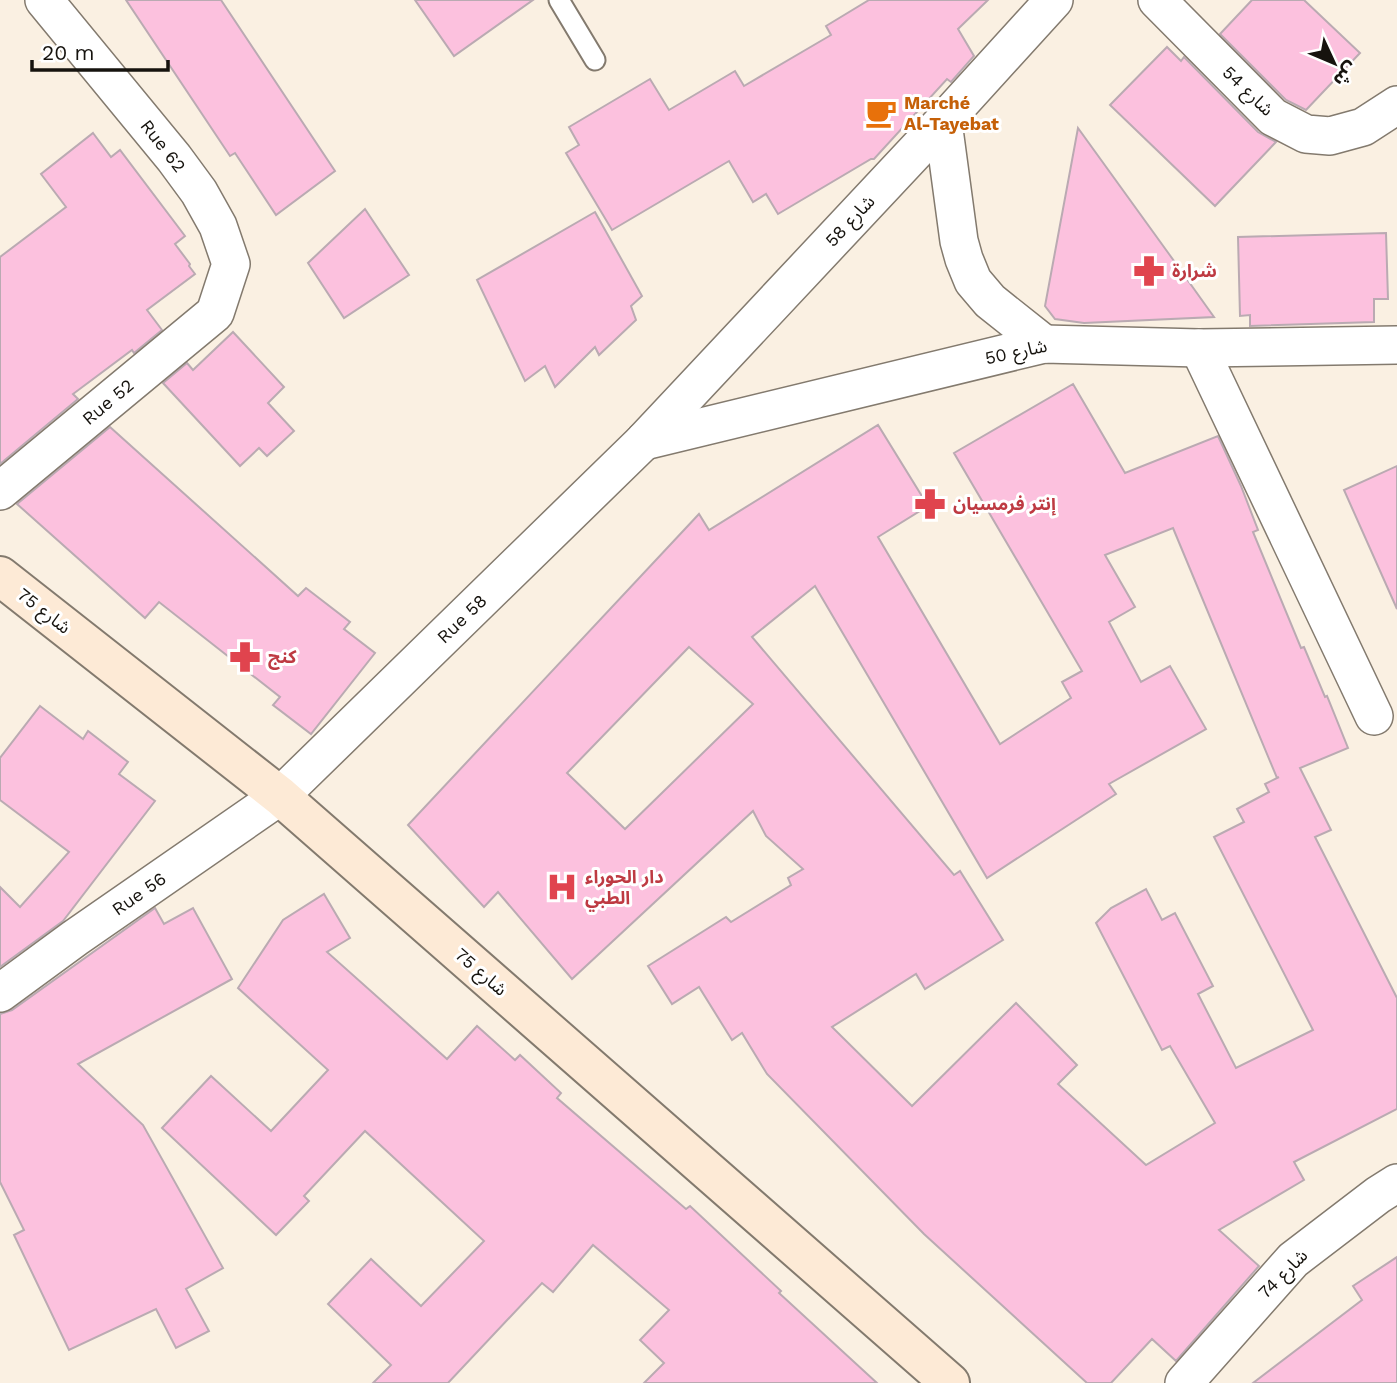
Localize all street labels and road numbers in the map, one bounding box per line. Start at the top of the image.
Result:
street label: شارع 54 [1216,61,1278,123]
street label: Rue 62 [136,115,190,176]
street label: شارع 58 [821,191,882,254]
street label: شارع 50 [983,335,1050,372]
street label: Rue 52 [78,374,138,429]
street label: شارع 75 [11,583,75,641]
street label: Rue 58 [432,590,491,647]
street label: Rue 56 [108,868,170,920]
street label: شارع 75 [448,943,512,1003]
street label: شارع 74 [1254,1245,1315,1306]

